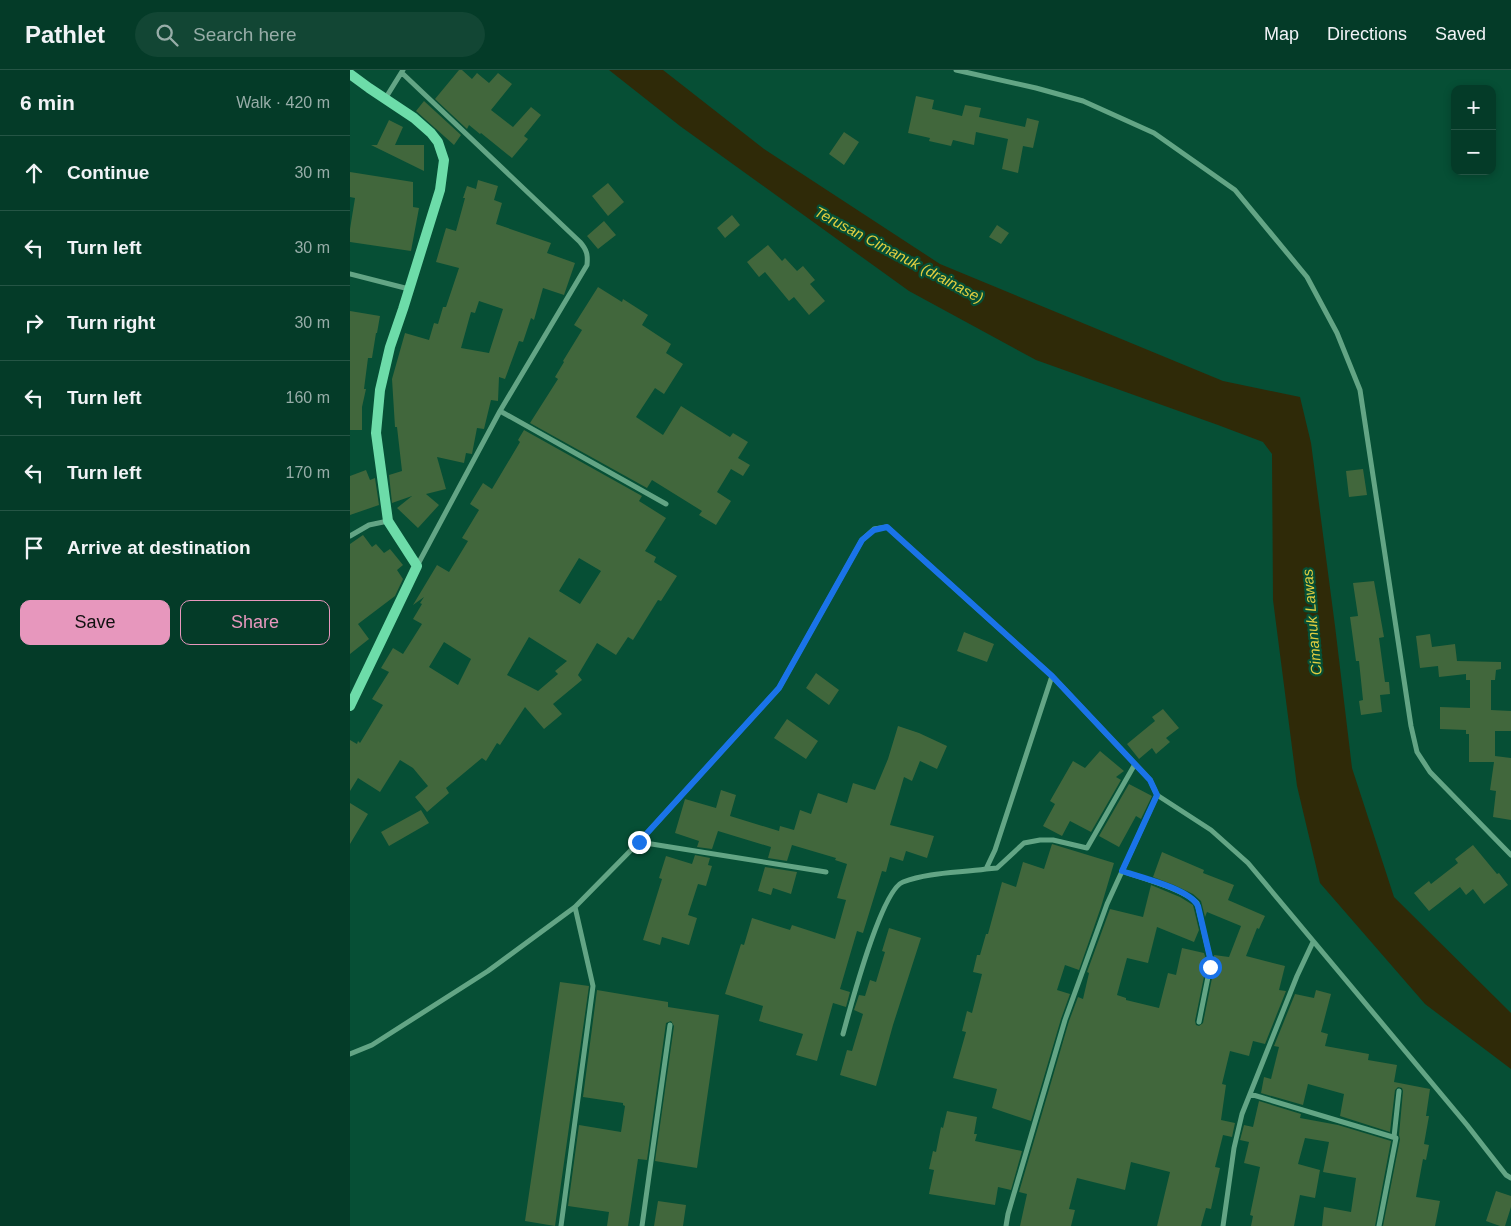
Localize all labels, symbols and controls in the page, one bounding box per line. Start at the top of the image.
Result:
search box [135,12,485,57]
text: Pathlet [25,21,105,48]
icon: search [153,21,181,49]
text: Search here [193,24,297,45]
text: Map [1264,24,1299,44]
text: Directions [1327,24,1407,44]
text: Saved [1435,24,1486,44]
map controls [1451,85,1496,175]
button: + [1451,85,1496,130]
text: 6 min [20,91,75,114]
text: Walk · 420 m [236,94,330,111]
button: − [1451,130,1496,175]
icon: ahead [20,159,48,187]
text: Continue [67,162,149,183]
text: 30 m [294,164,330,181]
water label: Terusan Cimanuk (drainase) [812,203,987,306]
icon: left [20,234,48,262]
text: Turn left [67,237,142,258]
text: 30 m [294,239,330,256]
icon: right [20,309,48,337]
text: Turn right [67,312,155,333]
text: 30 m [294,314,330,331]
icon: left [20,384,48,412]
text: Turn left [67,387,142,408]
text: 160 m [286,389,330,406]
icon: left [20,459,48,487]
text: Turn left [67,462,142,483]
text: 170 m [286,464,330,481]
icon: arrive [20,534,48,562]
text: Arrive at destination [67,537,251,558]
water label: Cimanuk Lawas [1298,568,1325,676]
button: Save [20,600,170,645]
button: Share [180,600,330,645]
route end [628,831,651,854]
route start [1199,956,1222,979]

